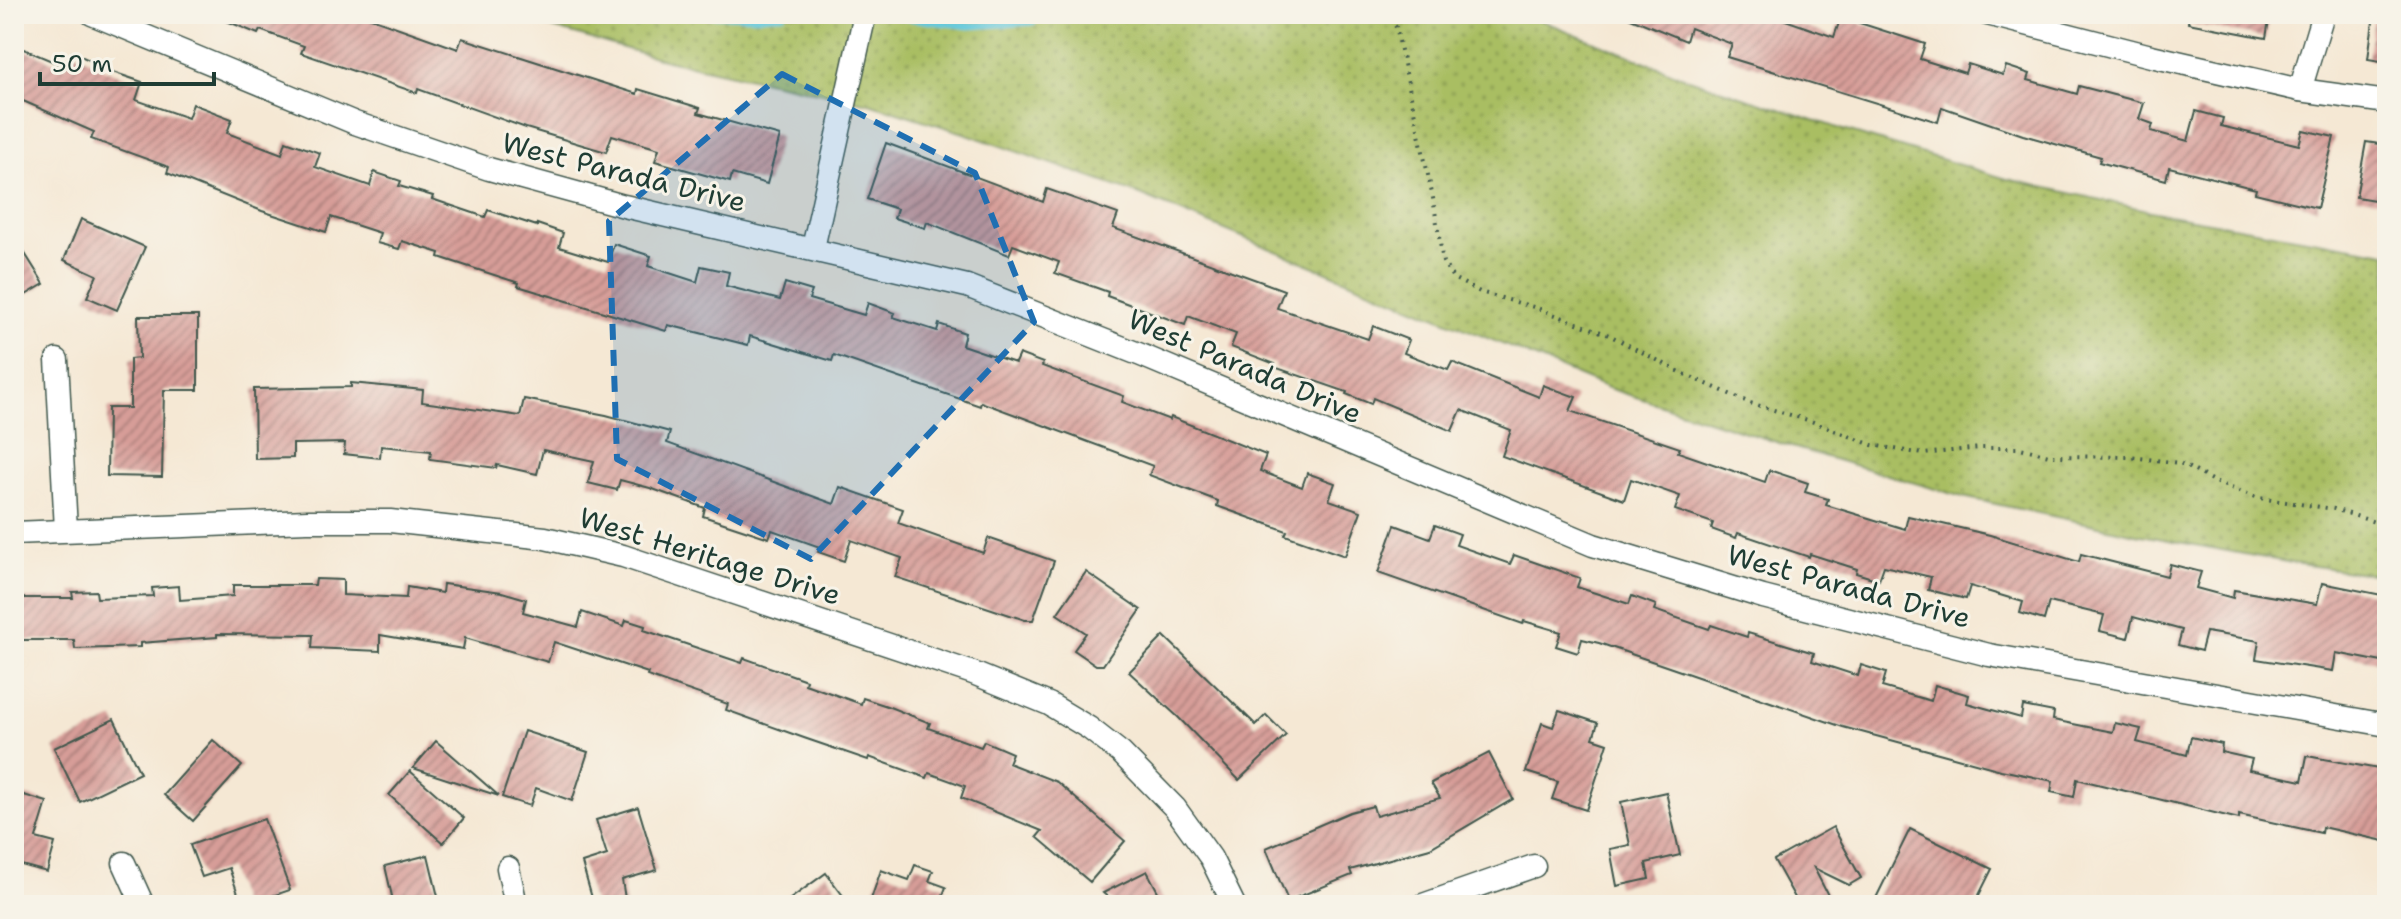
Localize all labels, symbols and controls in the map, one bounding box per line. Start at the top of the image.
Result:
scale bar [40,36,214,86]
text: 50 m [52,48,112,80]
street label: West Parada Drive [498,123,750,221]
street label: West Parada Drive [1122,300,1368,432]
street label: West Heritage Drive [575,498,845,614]
street label: West Parada Drive [1723,535,1975,637]

